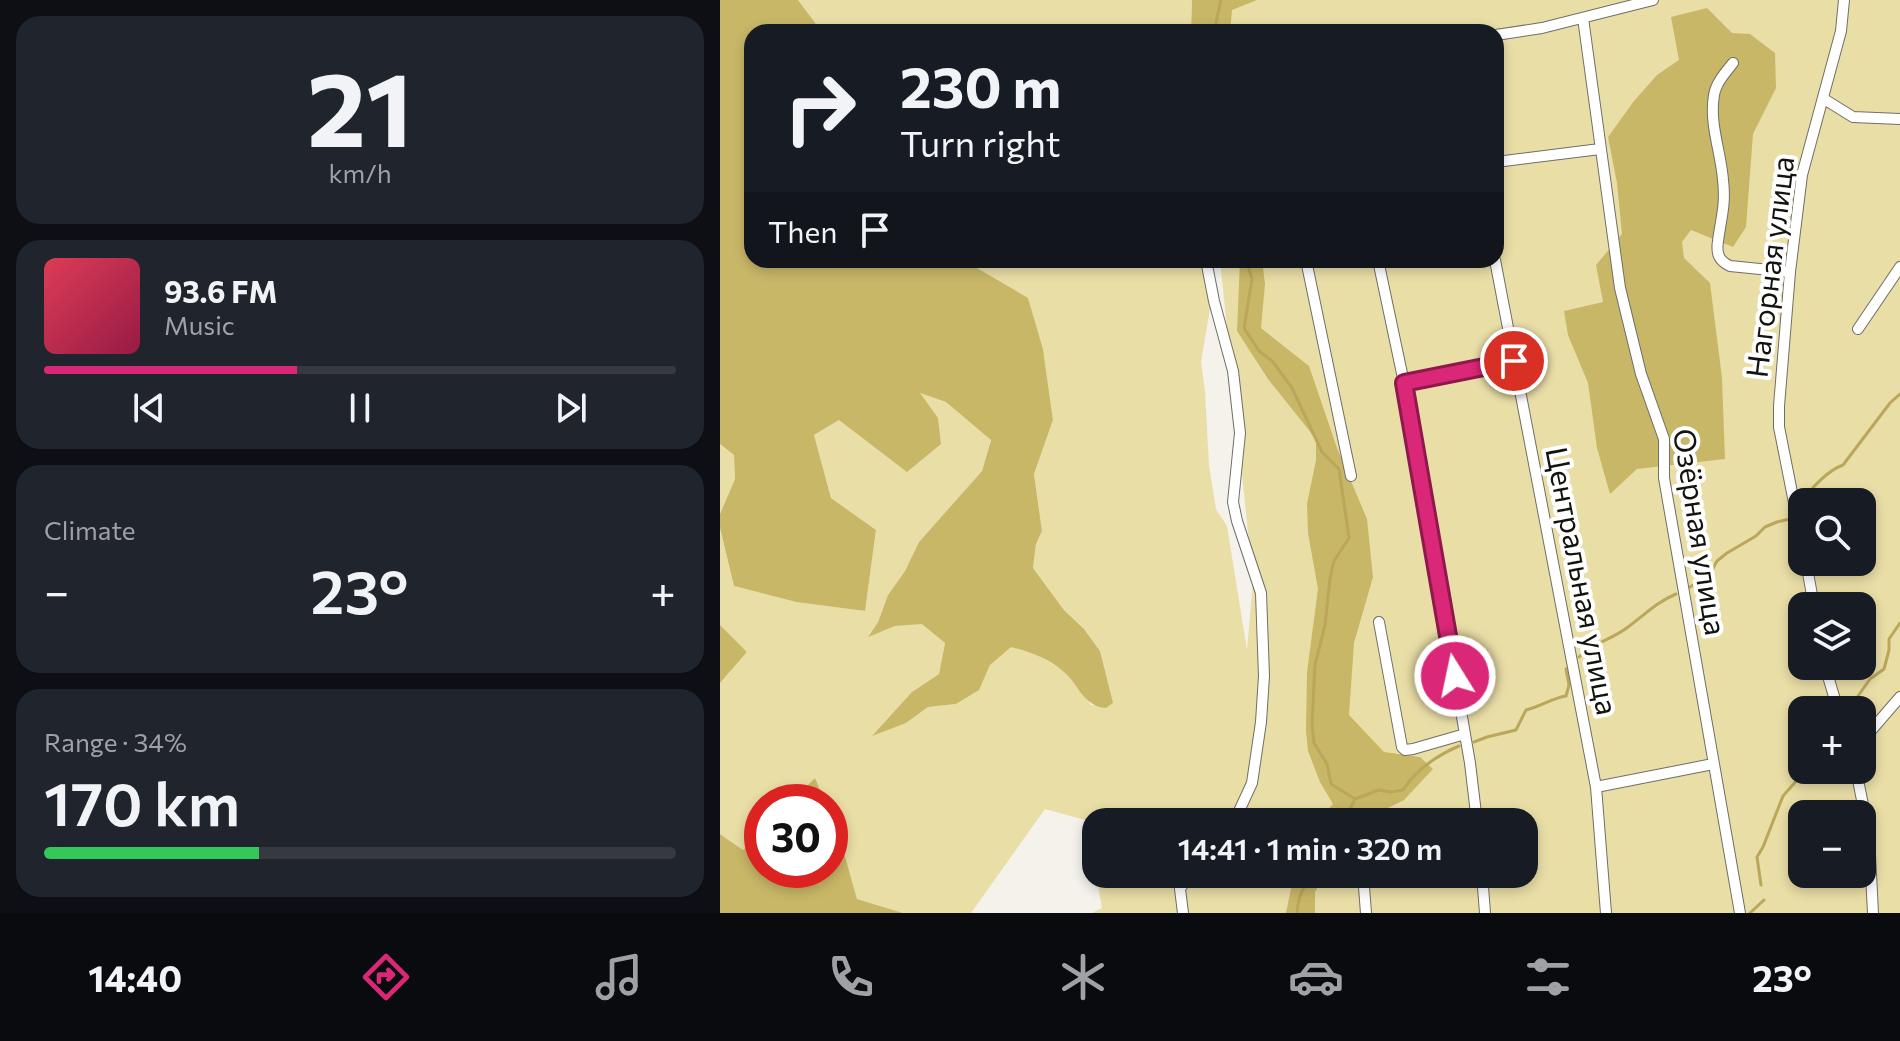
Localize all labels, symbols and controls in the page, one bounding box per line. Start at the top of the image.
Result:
text: 21 [307,41,413,168]
text: 230 m [900,51,1061,120]
icon: right [768,56,872,160]
text: Turn right [900,120,1061,164]
street label: Нагорная улица [1737,154,1800,379]
text: km/h [328,157,392,188]
icon: arrive [853,208,897,252]
text: Then [768,212,837,249]
text: 93.6 FM [164,272,277,309]
text: Music [164,309,235,340]
pin [1480,327,1548,395]
icon: arrive [1492,339,1536,383]
icon: previous [127,386,171,430]
icon: pause [338,386,382,430]
icon: next [549,386,593,430]
street label: Озёрная улица [1667,426,1736,638]
street label: Центральная улица [1539,443,1628,718]
map controls [1788,488,1876,888]
button: search [1788,488,1876,576]
text: Climate [44,514,136,545]
text: 23° [311,553,409,626]
text: − [44,563,69,617]
text: + [650,563,676,617]
button: layers [1788,592,1876,680]
position arrow [1413,634,1497,718]
button: + [1788,696,1876,784]
text: Range · 34% [44,726,187,757]
text: 170 km [44,765,240,838]
speed limit sign: 30 [744,784,848,888]
button: − [1788,800,1876,888]
text: 14:41 · 1 min · 320 m [1178,829,1442,866]
icon: directions [358,949,414,1005]
icon: music [591,949,647,1005]
icon: phone [823,949,879,1005]
icon: climate [1055,949,1111,1005]
icon: car [1288,949,1344,1005]
icon: filters [1520,949,1576,1005]
text: 14:40 [88,955,182,999]
text: 23° [1752,955,1812,999]

